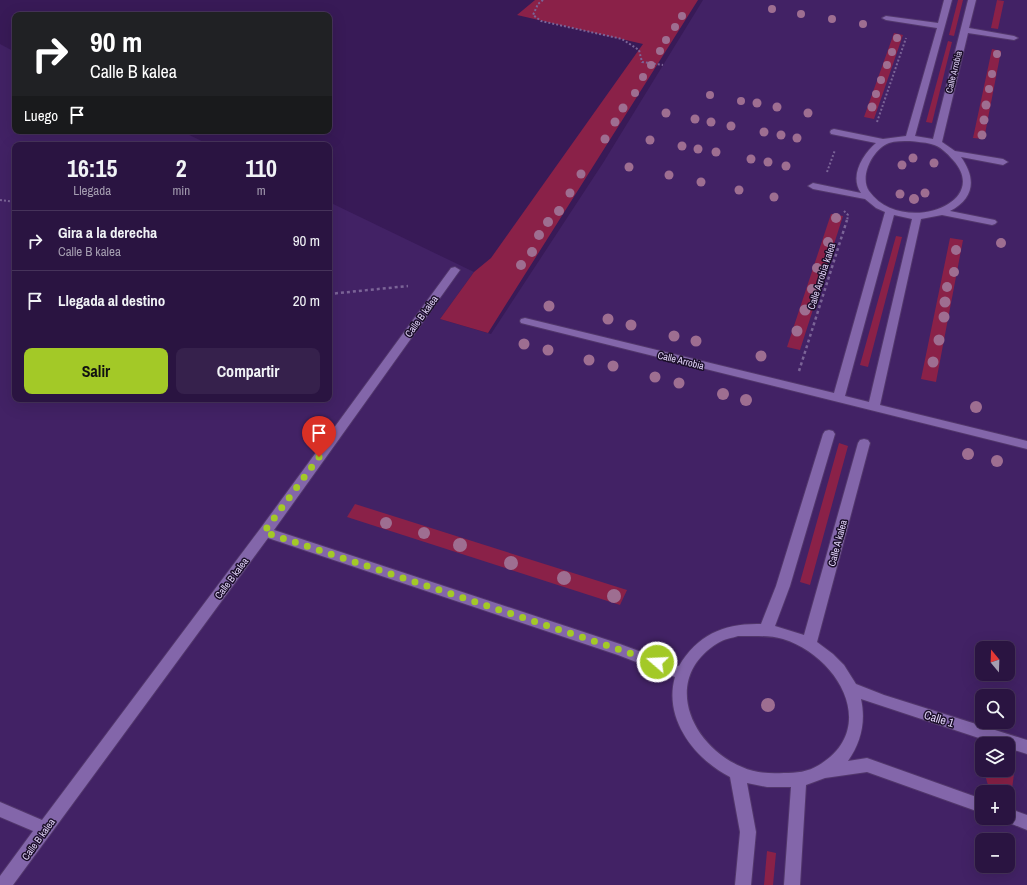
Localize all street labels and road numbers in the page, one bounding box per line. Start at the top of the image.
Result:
street label: Calle Arrobia [943,50,965,94]
street label: Calle Arrobia kalea [805,241,838,311]
street label: Calle B kalea [402,293,441,340]
street label: Calle Arrobia [656,348,706,373]
street label: Calle A kalea [825,518,850,568]
street label: Calle B kalea [212,555,251,602]
street label: Calle 1 [922,707,956,731]
street label: Calle B kalea [19,816,58,863]

